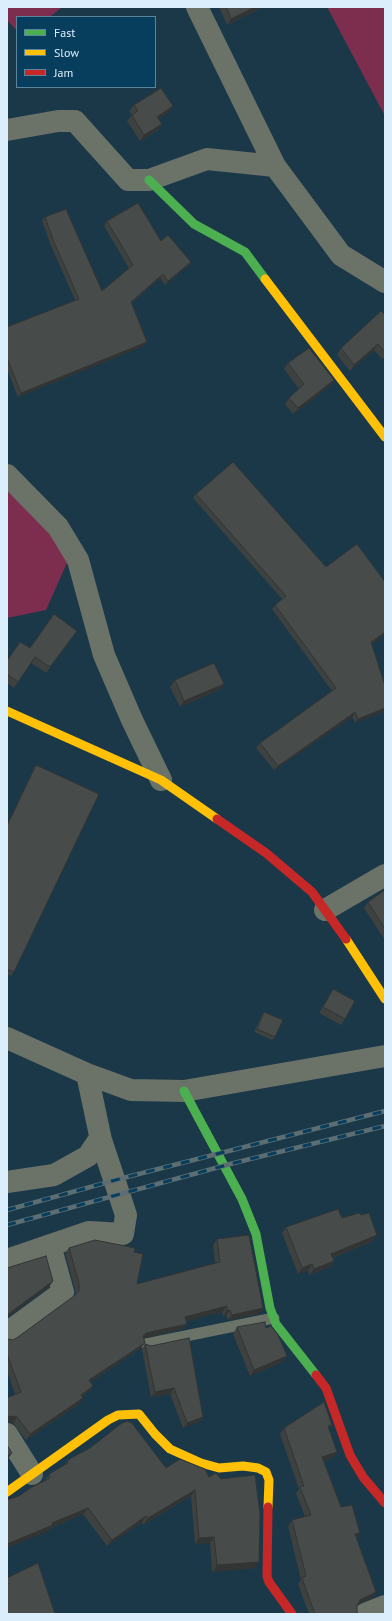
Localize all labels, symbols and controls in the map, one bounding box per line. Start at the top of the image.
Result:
legend [16,16,156,88]
text: Fast [54,25,75,40]
text: Slow [54,45,79,60]
text: Jam [54,65,73,80]

